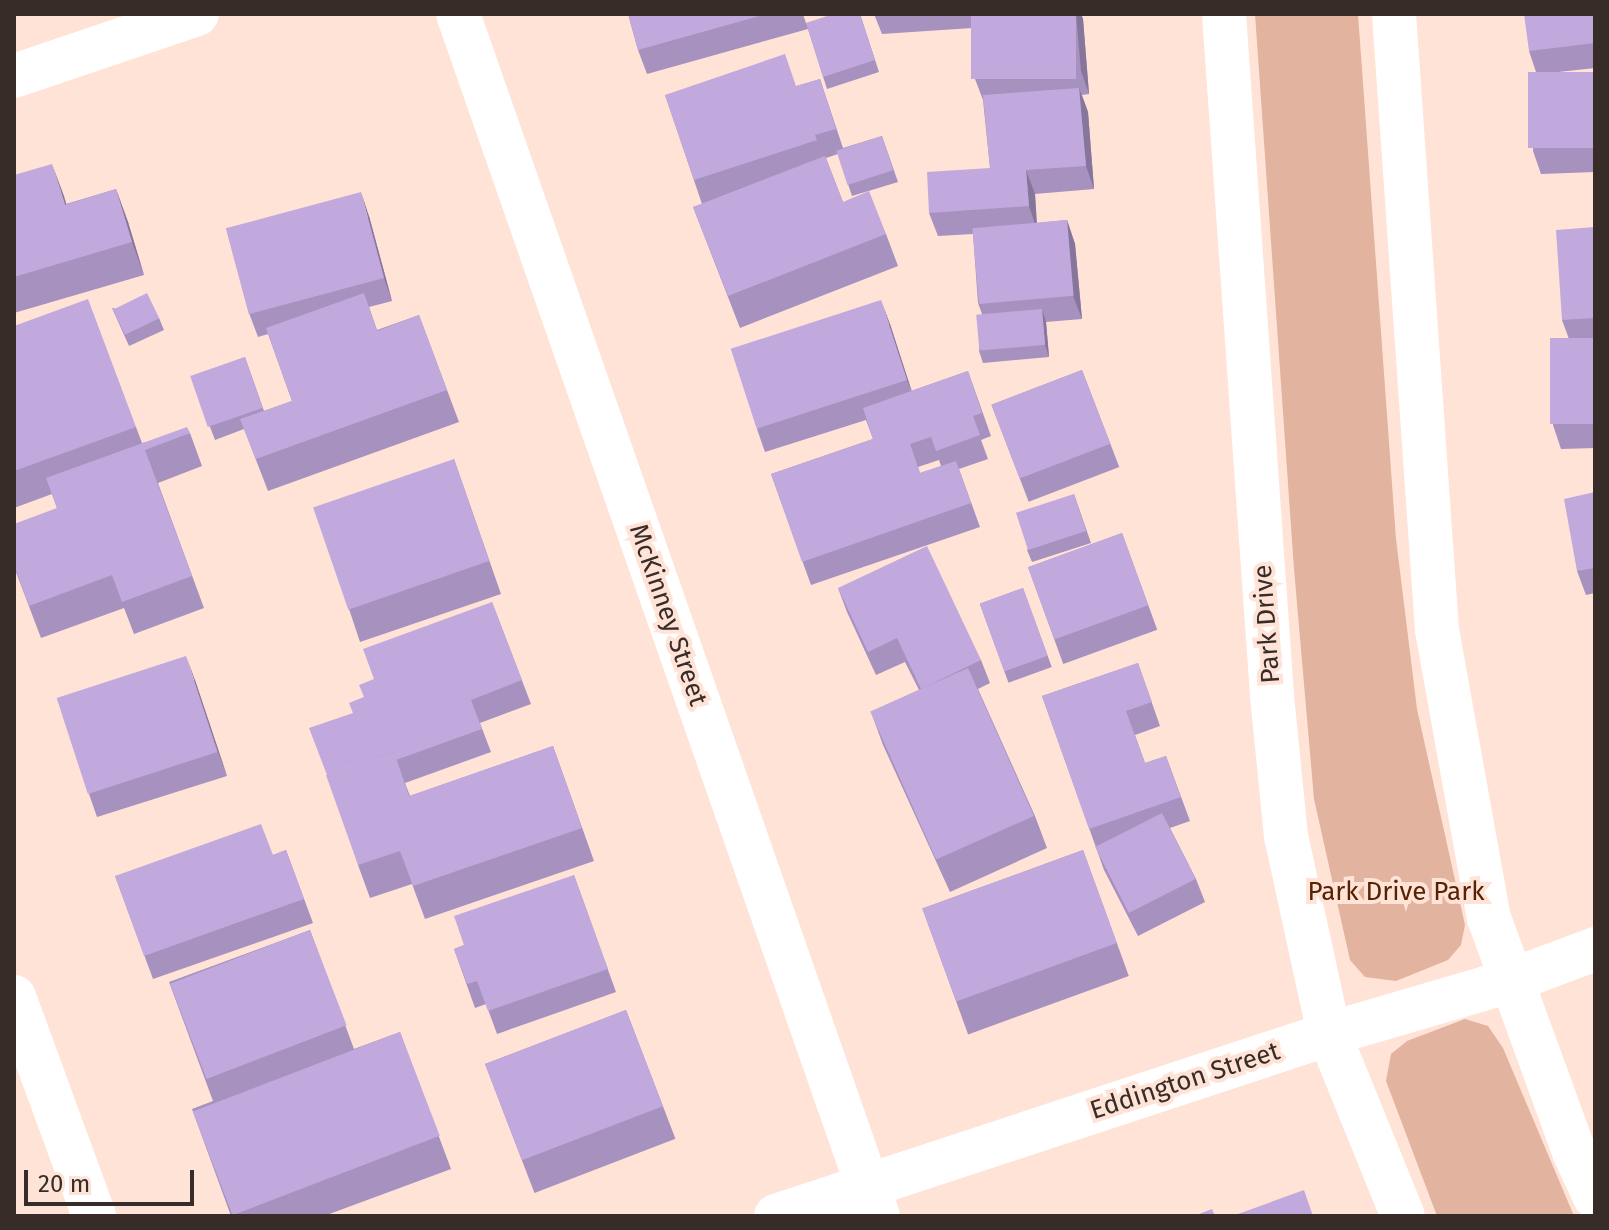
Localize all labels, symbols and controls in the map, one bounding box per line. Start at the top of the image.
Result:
street label: McKinney Street [622,520,714,710]
street label: Park Drive [1247,564,1287,684]
park label: Park Drive Park [1307,876,1485,908]
street label: Eddington Street [1086,1036,1284,1126]
scale bar [28,1154,198,1204]
text: 20 m [38,1170,90,1198]

